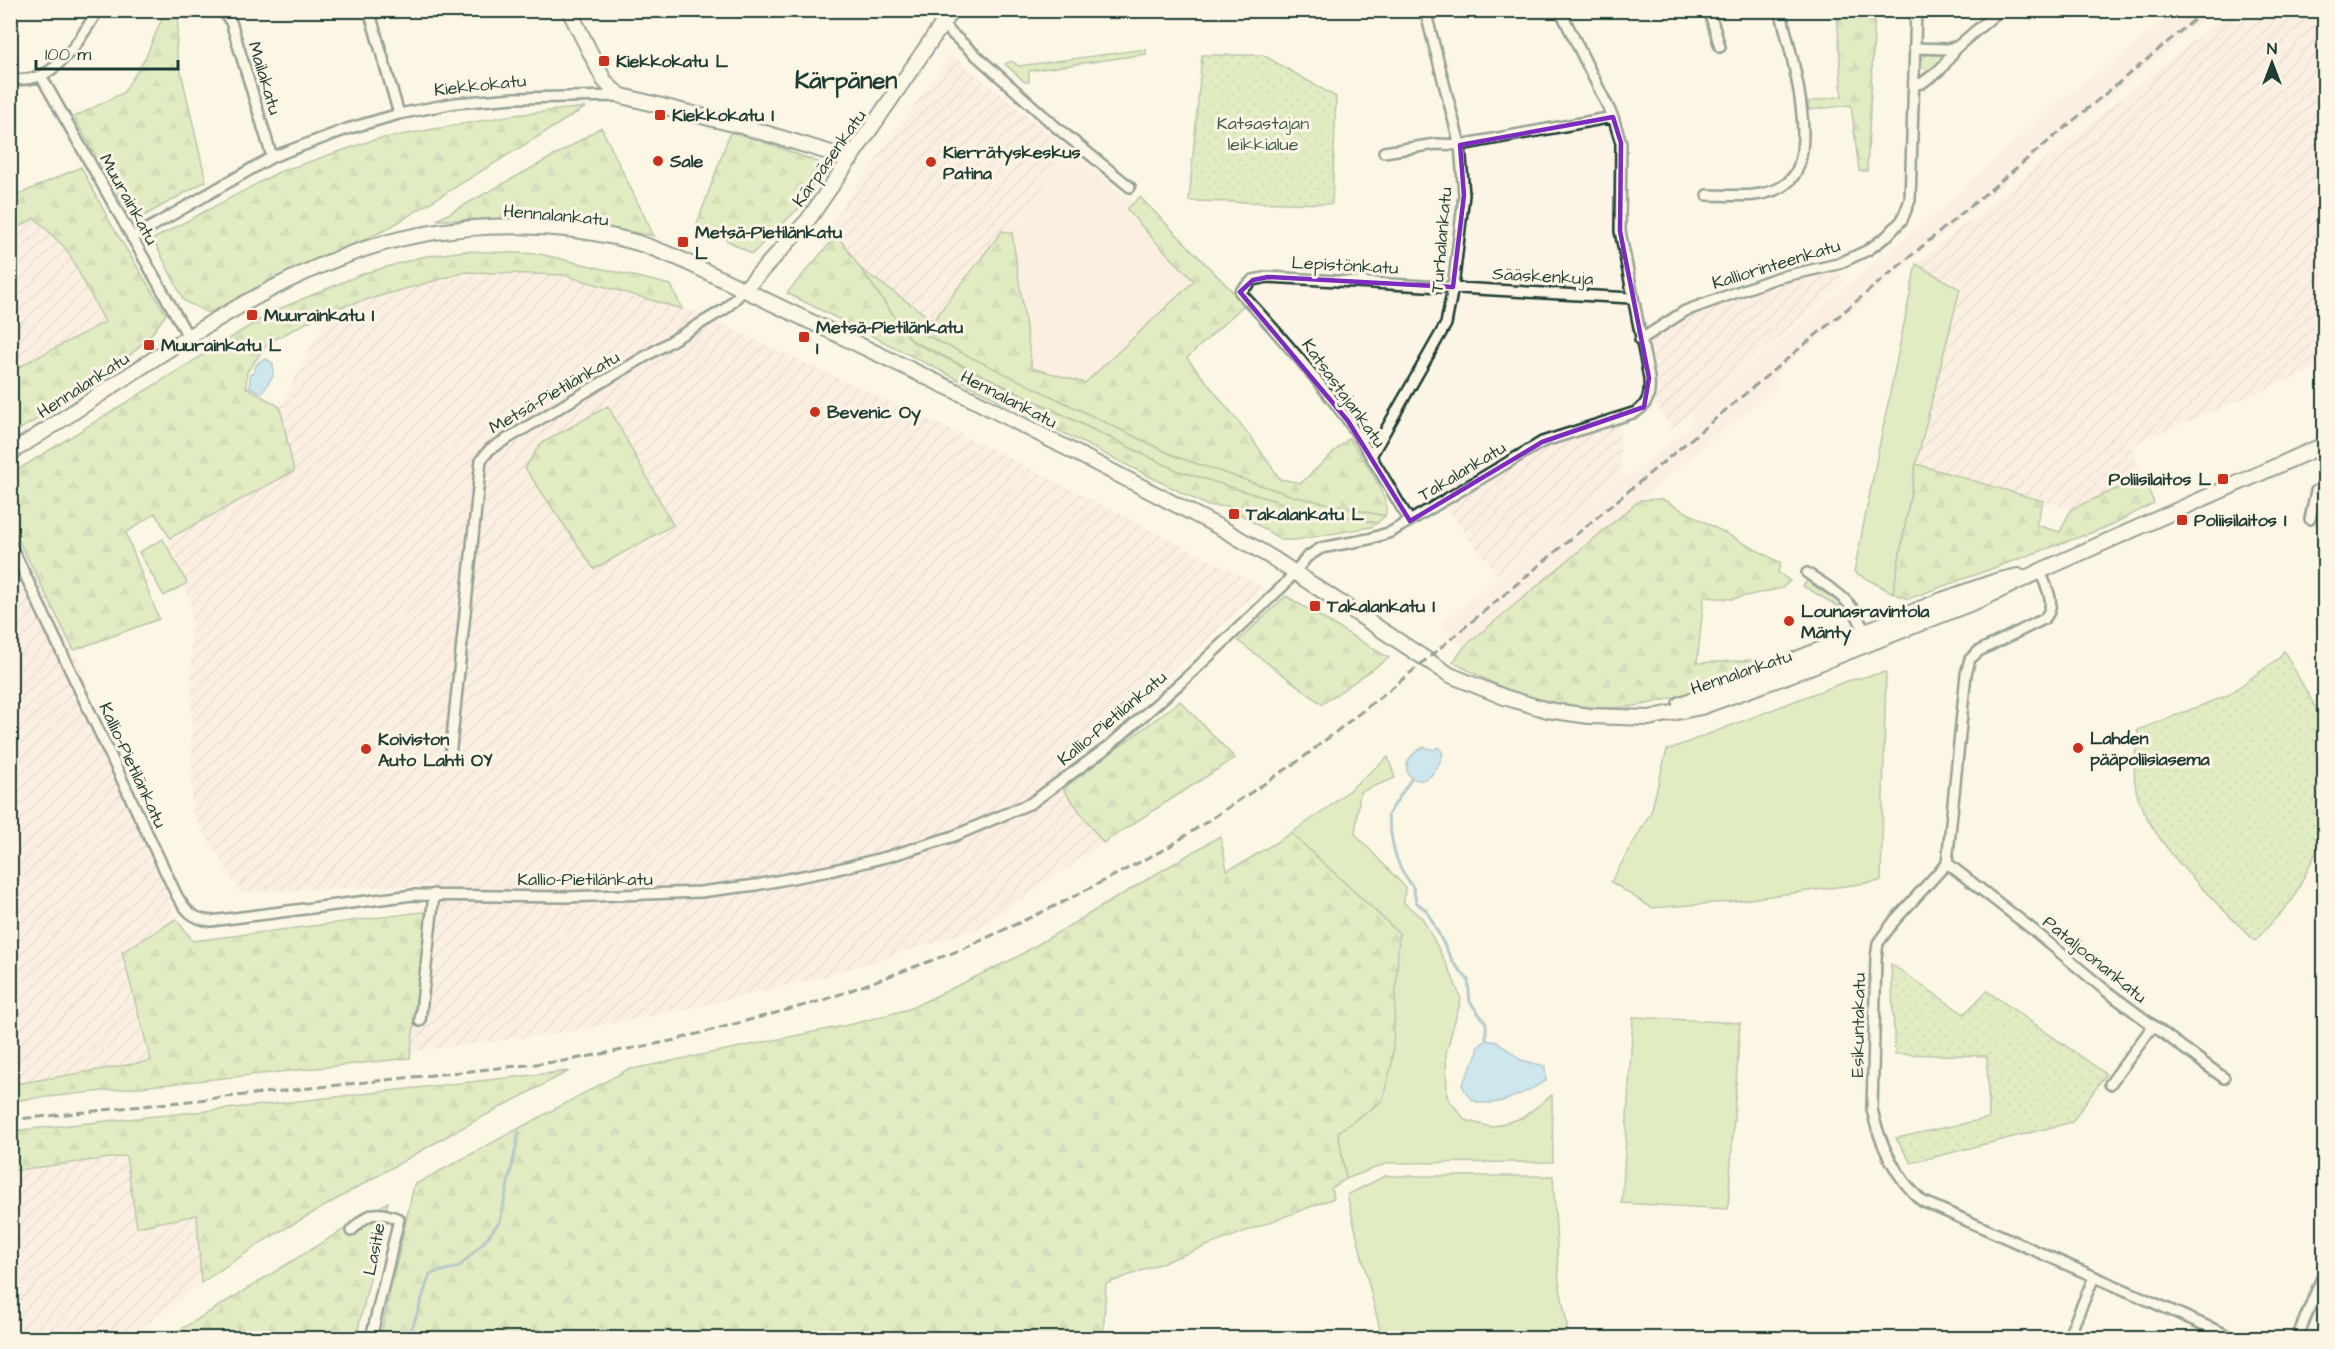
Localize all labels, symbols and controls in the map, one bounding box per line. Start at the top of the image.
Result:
scale bar [36,33,178,71]
north arrow [2242,33,2302,93]
street label: Mailakatu [242,38,287,118]
text: N [2267,38,2277,60]
text: 100 m [45,42,91,67]
place label: Kiekkokatu L [616,49,728,74]
marker: Kiekkokatu L [597,54,611,68]
district label: Kärpänen [795,64,897,98]
street label: Kiekkokatu [433,68,527,103]
place label: Kiekkokatu I [672,103,774,128]
street label: Kärpäsenkatu [787,105,872,212]
marker: Kiekkokatu I [653,108,667,122]
park label: Katsastajan leikkialue [1217,111,1309,157]
place label: Kierrätyskeskus Patina [943,140,1081,186]
street label: Muurainkatu [93,149,164,249]
place label: Sale [669,149,704,174]
marker: Sale [651,154,665,168]
marker: Kierrätyskeskus Patina [924,155,938,169]
street label: Turhalankatu [1424,186,1459,294]
street label: Hennalankatu [502,198,610,233]
place label: Metsä-Pietilänkatu L [695,220,842,266]
street label: Kalliorinteenkatu [1709,233,1843,296]
marker: Metsä-Pietilänkatu L [676,235,690,249]
street label: Lepistönkatu [1291,250,1399,281]
street label: Sääskenkuja [1492,261,1594,292]
place label: Muurainkatu I [264,303,375,328]
marker: Muurainkatu I [245,308,259,322]
place label: Metsä-Pietilänkatu I [816,315,963,361]
marker: Metsä-Pietilänkatu I [797,330,811,344]
place label: Muurainkatu L [161,333,282,358]
street label: Katsastajankatu [1296,334,1392,453]
marker: Muurainkatu L [142,338,156,352]
street label: Metsä-Pietilänkatu [484,345,624,440]
street label: Hennalankatu [32,346,134,425]
street label: Hennalankatu [956,364,1061,435]
place label: Bevenic Oy [827,400,921,426]
marker: Bevenic Oy [808,405,822,419]
street label: Takalankatu [1414,435,1511,507]
place label: Poliisilaitos L [2109,467,2212,492]
marker: Poliisilaitos L [2216,472,2230,486]
place label: Takalankatu L [1245,502,1364,527]
marker: Takalankatu L [1227,507,1241,521]
place label: Poliisilaitos I [2194,508,2287,533]
marker: Poliisilaitos I [2175,513,2189,527]
place label: Takalankatu I [1326,594,1435,619]
marker: Takalankatu I [1308,599,1322,613]
place label: Lounasravintola Mänty [1801,599,1930,646]
marker: Lounasravintola Mänty [1782,614,1796,628]
street label: Hennalankatu [1687,643,1795,701]
street label: Kallio-Pietilänkatu [1052,665,1172,772]
street label: Kallio-Pietilänkatu [93,698,173,832]
place label: Lahden pääpoliisiasema [2090,726,2210,772]
place label: Koiviston Auto Lahti OY [378,727,493,773]
marker: Lahden pääpoliisiasema [2071,741,2085,755]
marker: Koiviston Auto Lahti OY [359,742,373,756]
street label: Kallio-Pietilänkatu [517,867,653,892]
street label: Pataljoonankatu [2037,910,2152,1009]
street label: Esikuntakatu [1845,972,1872,1078]
street label: Lasitie [357,1220,392,1278]

